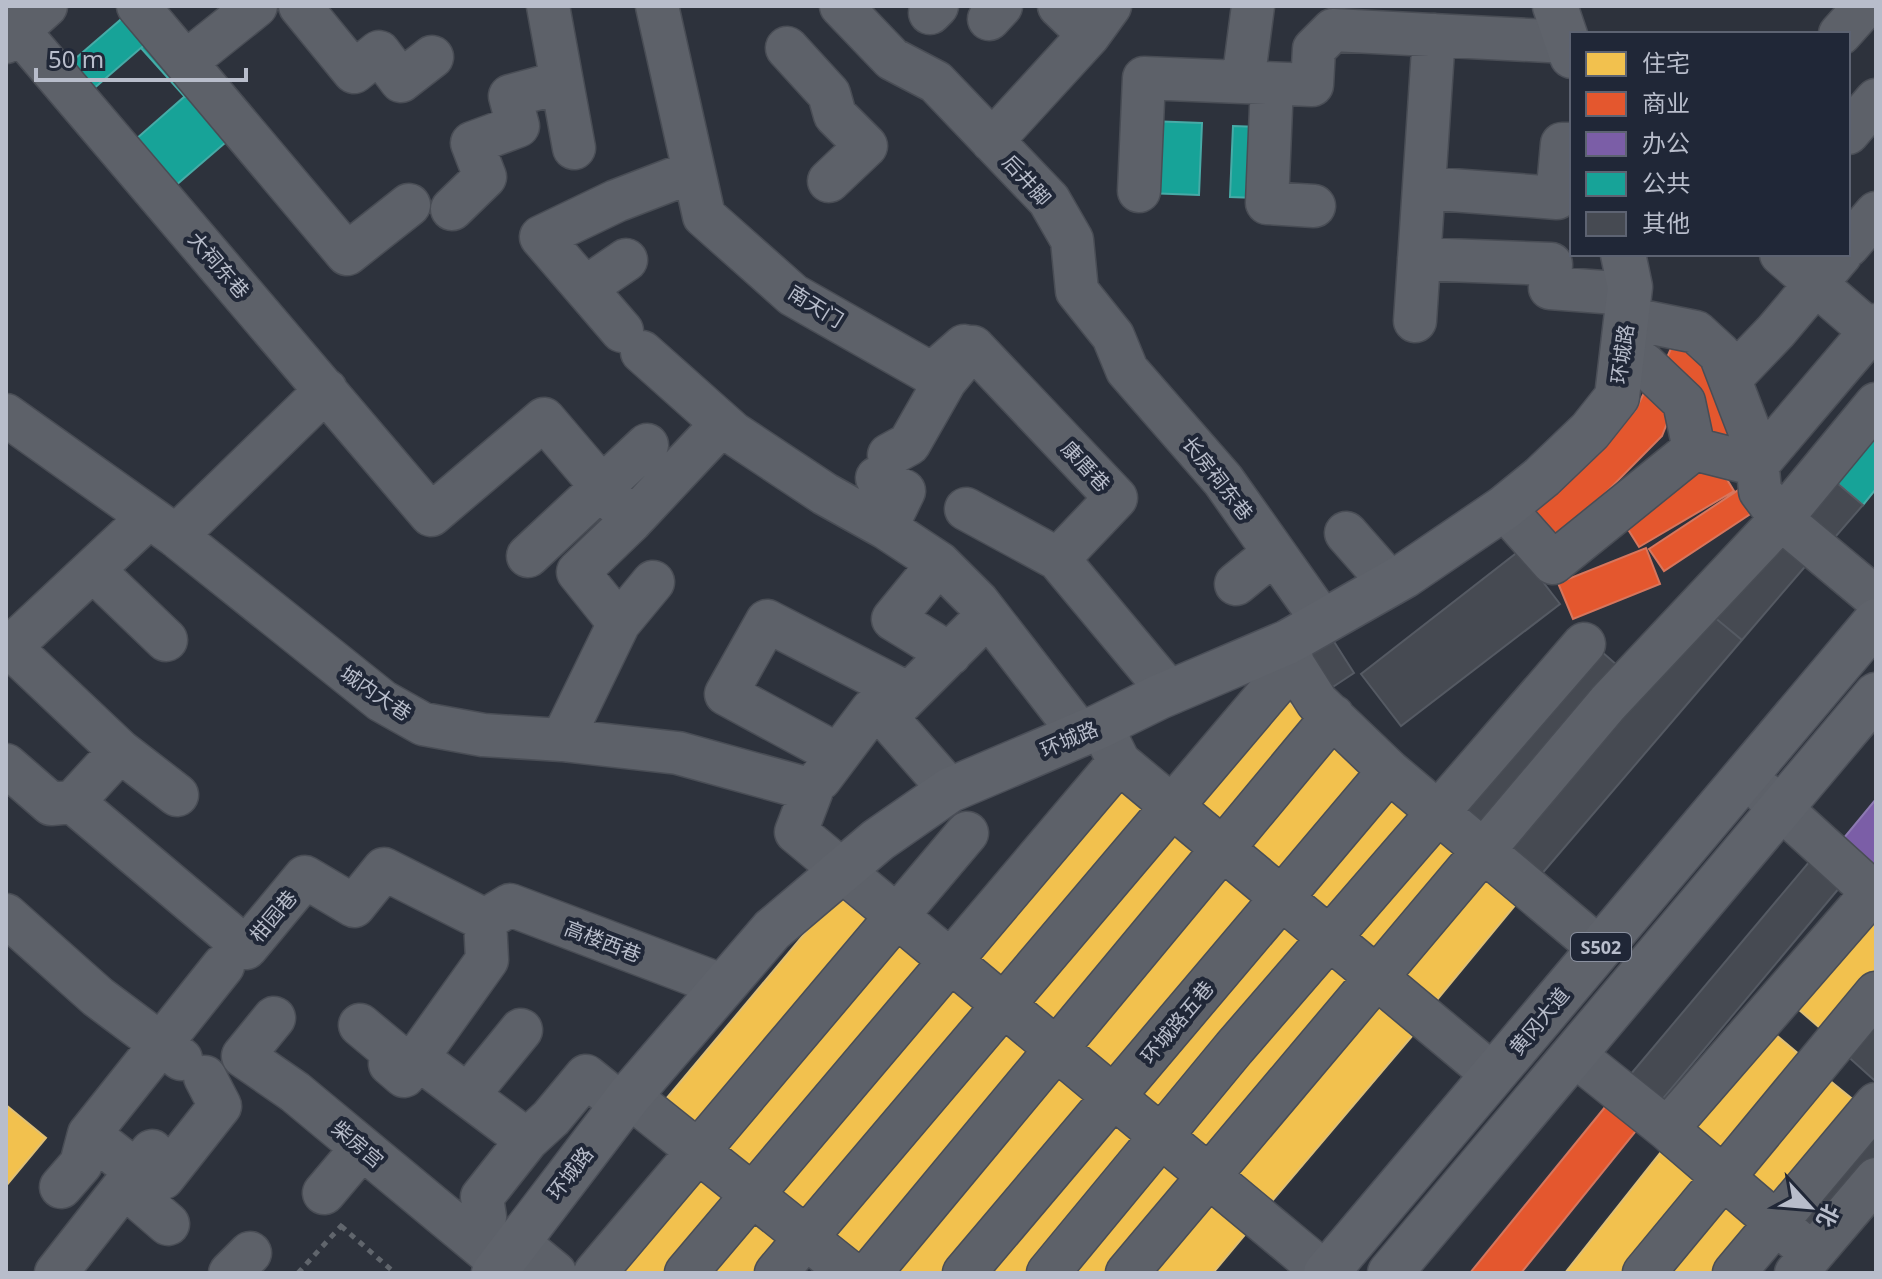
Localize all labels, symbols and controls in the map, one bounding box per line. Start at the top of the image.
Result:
scale bar [36,32,246,82]
legend [1570,32,1850,256]
text: 50 m [48,42,104,75]
text: 住宅 [1642,46,1690,79]
text: 商业 [1642,86,1690,119]
text: 办公 [1642,126,1690,159]
street label: 后井脚 [997,149,1057,211]
text: 公共 [1642,166,1690,199]
text: 其他 [1642,206,1690,239]
street label: 大祠东巷 [183,226,255,304]
street label: 南天门 [783,279,849,333]
street label: 环城路 [1604,322,1640,386]
street label: 长房祠东巷 [1177,430,1259,526]
street label: 康厝巷 [1056,435,1116,497]
street label: 城内大巷 [335,659,417,727]
street label: 环城路 [1036,715,1102,763]
street label: 柑园巷 [243,884,303,948]
street label: 高楼西巷 [561,914,645,968]
road number: S502 [1571,933,1631,961]
street label: 环城路五巷 [1135,975,1219,1069]
street label: 黄冈大道 [1503,982,1575,1060]
street label: 柴房宫 [326,1114,390,1174]
street label: 环城路 [541,1141,599,1205]
north arrow [1770,1167,1850,1247]
text: 北 [1811,1200,1847,1233]

